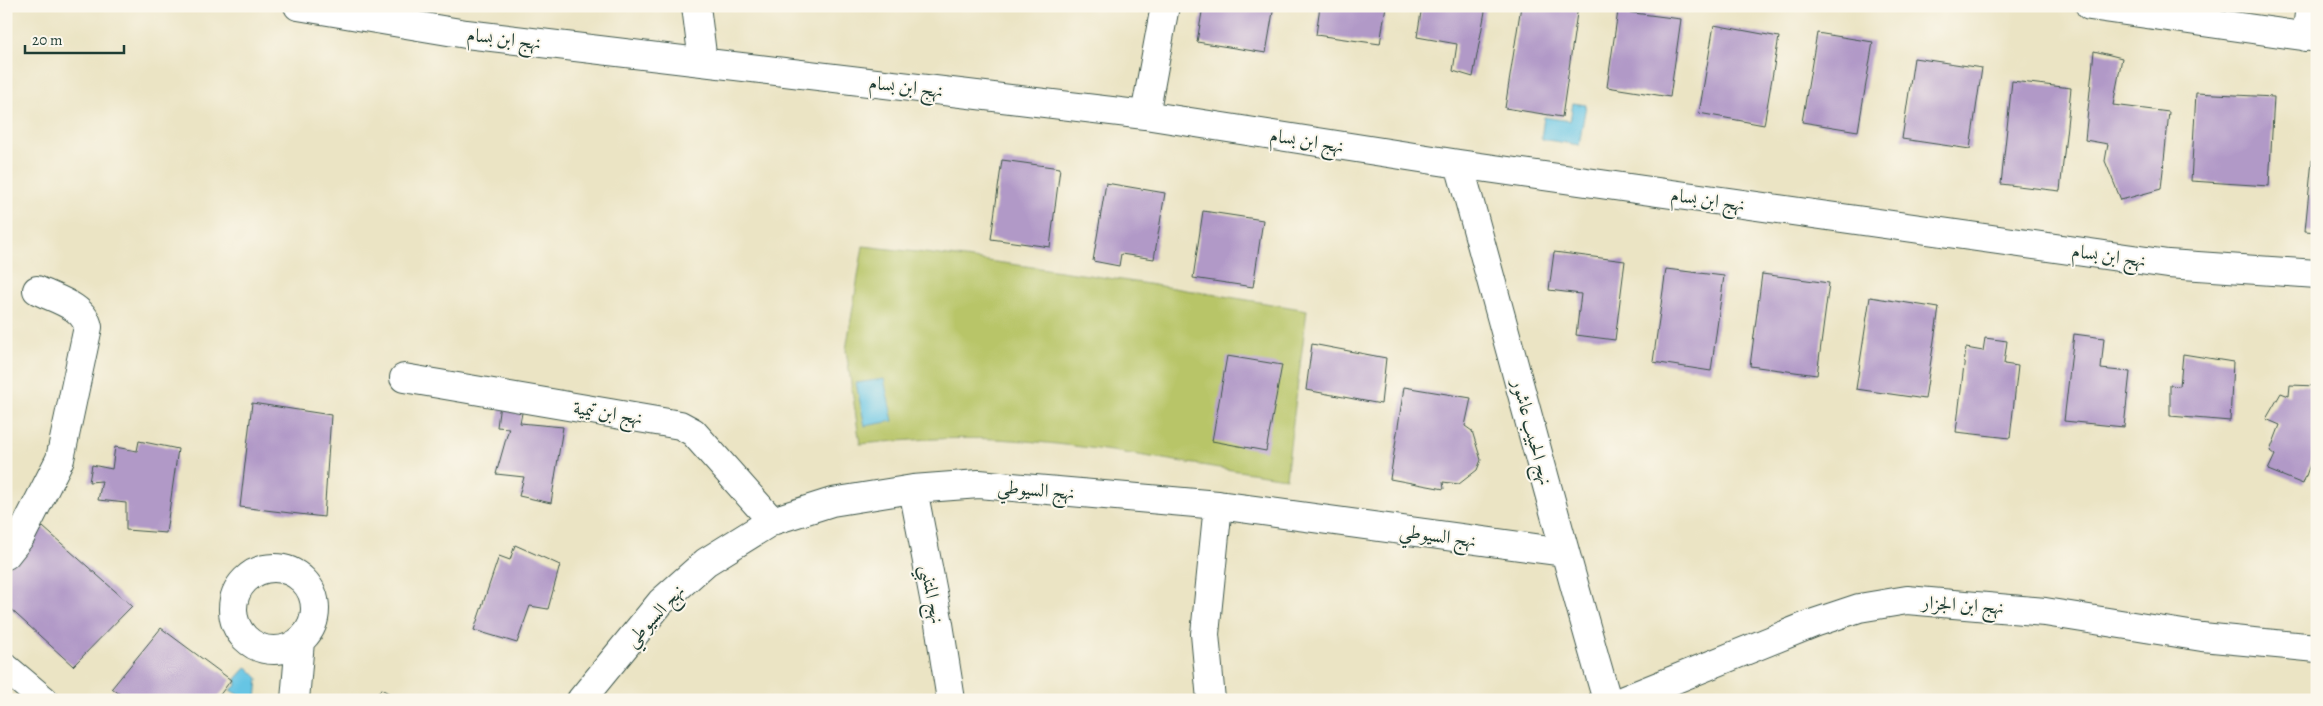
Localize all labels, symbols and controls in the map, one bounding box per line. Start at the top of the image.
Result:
scale bar [25,22,124,54]
street label: نهج ابن بسام [465,22,542,60]
text: 20 m [32,30,63,50]
street label: نهج ابن بسام [867,70,944,108]
street label: نهج ابن بسام [1267,122,1346,164]
street label: نهج ابن بسام [1669,182,1747,222]
street label: نهج ابن بسام [2070,238,2148,278]
street label: نهج الحبيب عاشور [1501,375,1559,489]
street label: نهج ابن تيمية [571,395,644,435]
street label: نهج السيوطي [996,474,1076,511]
street label: نهج السيوطي [1397,518,1478,559]
street label: نهج المتنبي [909,562,951,627]
street label: نهج السيوطي [619,579,694,656]
street label: نهج ابن الجزار [1919,589,2005,625]

